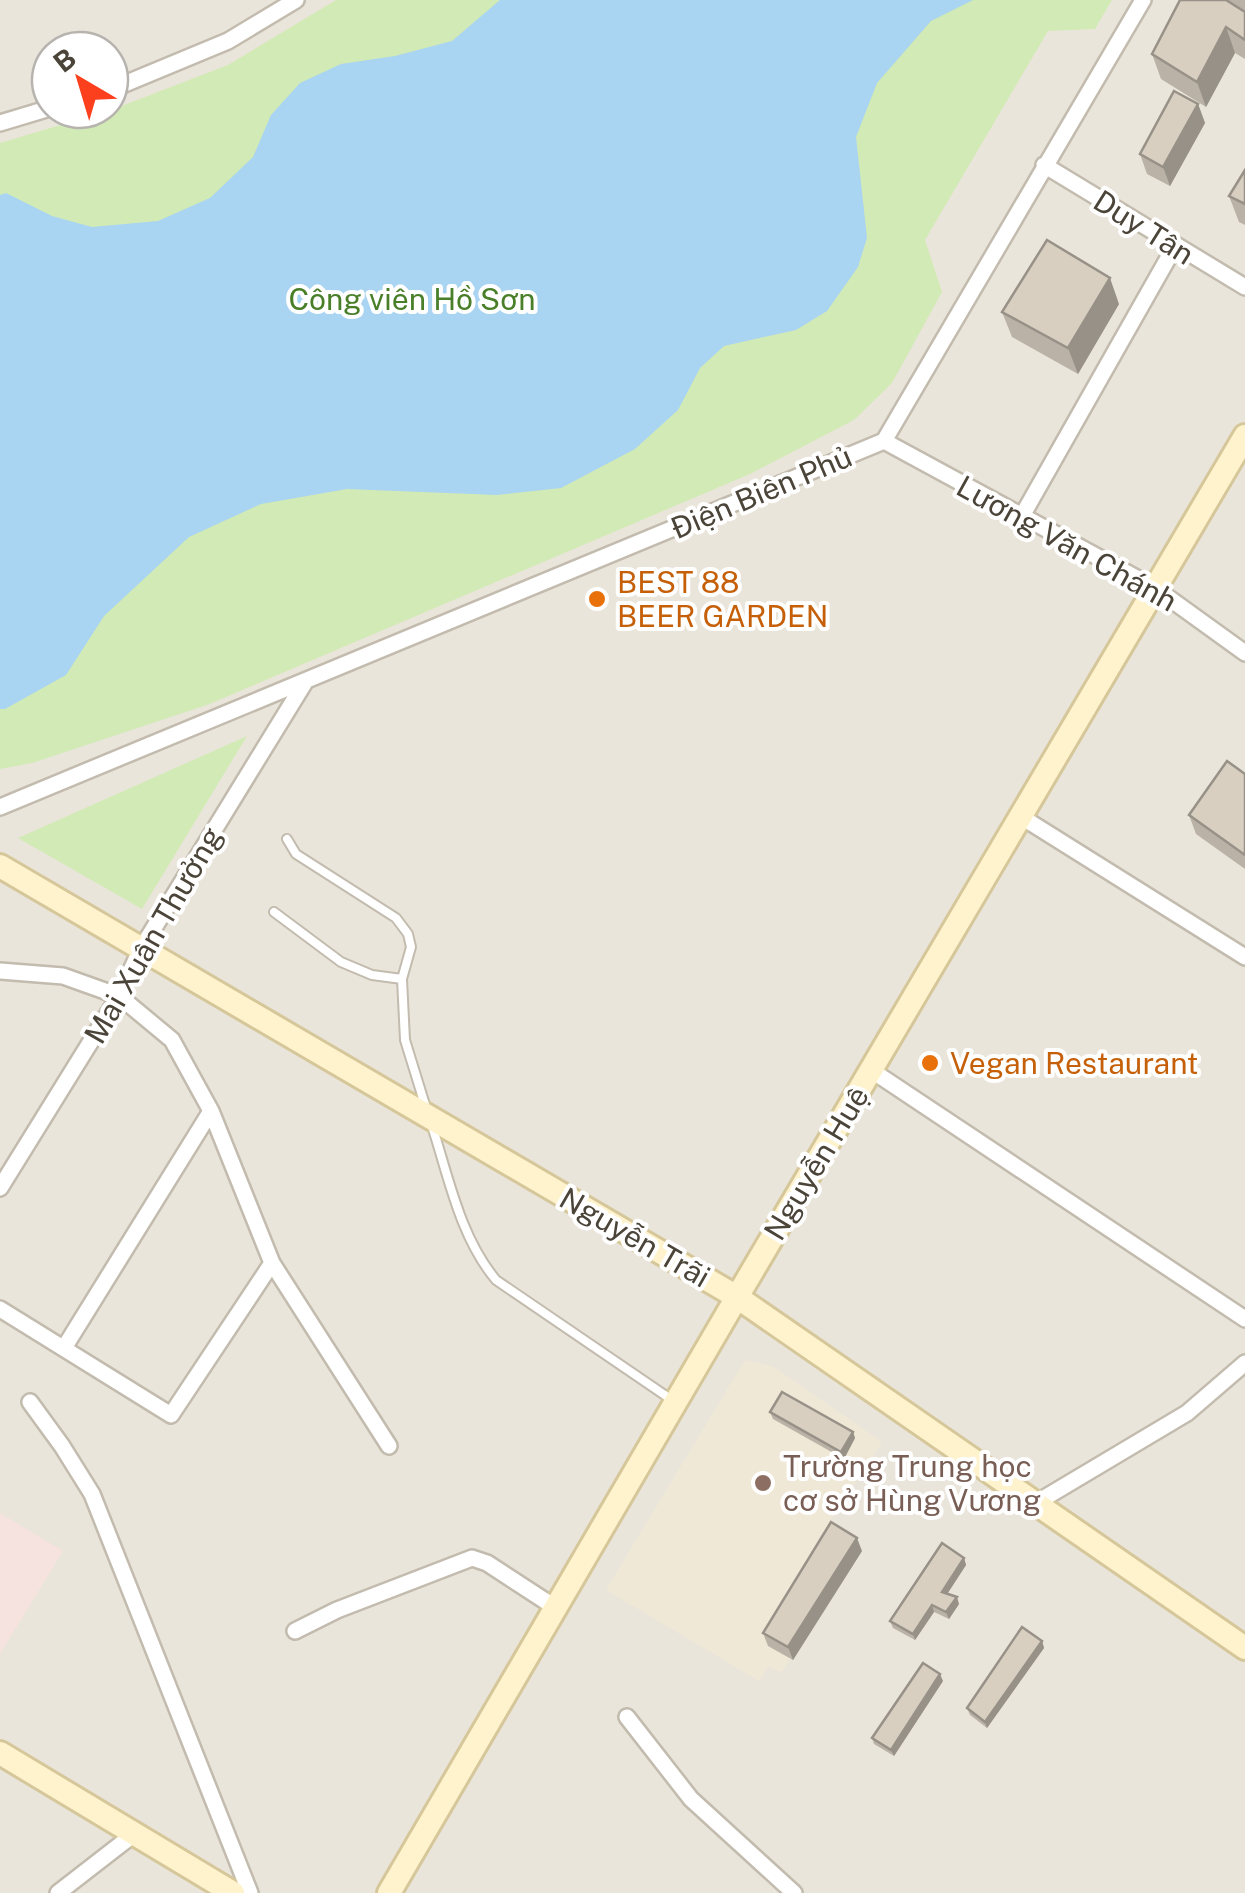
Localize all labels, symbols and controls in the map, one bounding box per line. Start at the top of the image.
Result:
north arrow [30,30,130,130]
text: B [47,41,82,79]
street label: Duy Tân [1087,182,1201,272]
park label: Công viên Hồ Sơn [288,281,536,317]
street label: Điện Biên Phủ [665,438,857,546]
street label: Lương Văn Chánh [951,468,1183,618]
place label: BEST 88 BEER GARDEN [617,564,828,634]
marker: BEST 88 BEER GARDEN [586,588,608,610]
street label: Mai Xuân Thưởng [76,820,230,1050]
place label: Vegan Restaurant [950,1045,1199,1081]
marker: Vegan Restaurant [919,1052,941,1074]
street label: Nguyễn Huệ [756,1080,876,1246]
street label: Nguyễn Trãi [553,1180,717,1294]
place label: Trường Trung học cơ sở Hùng Vương [783,1448,1041,1518]
marker: Trường Trung học cơ sở Hùng Vương [752,1472,774,1494]

